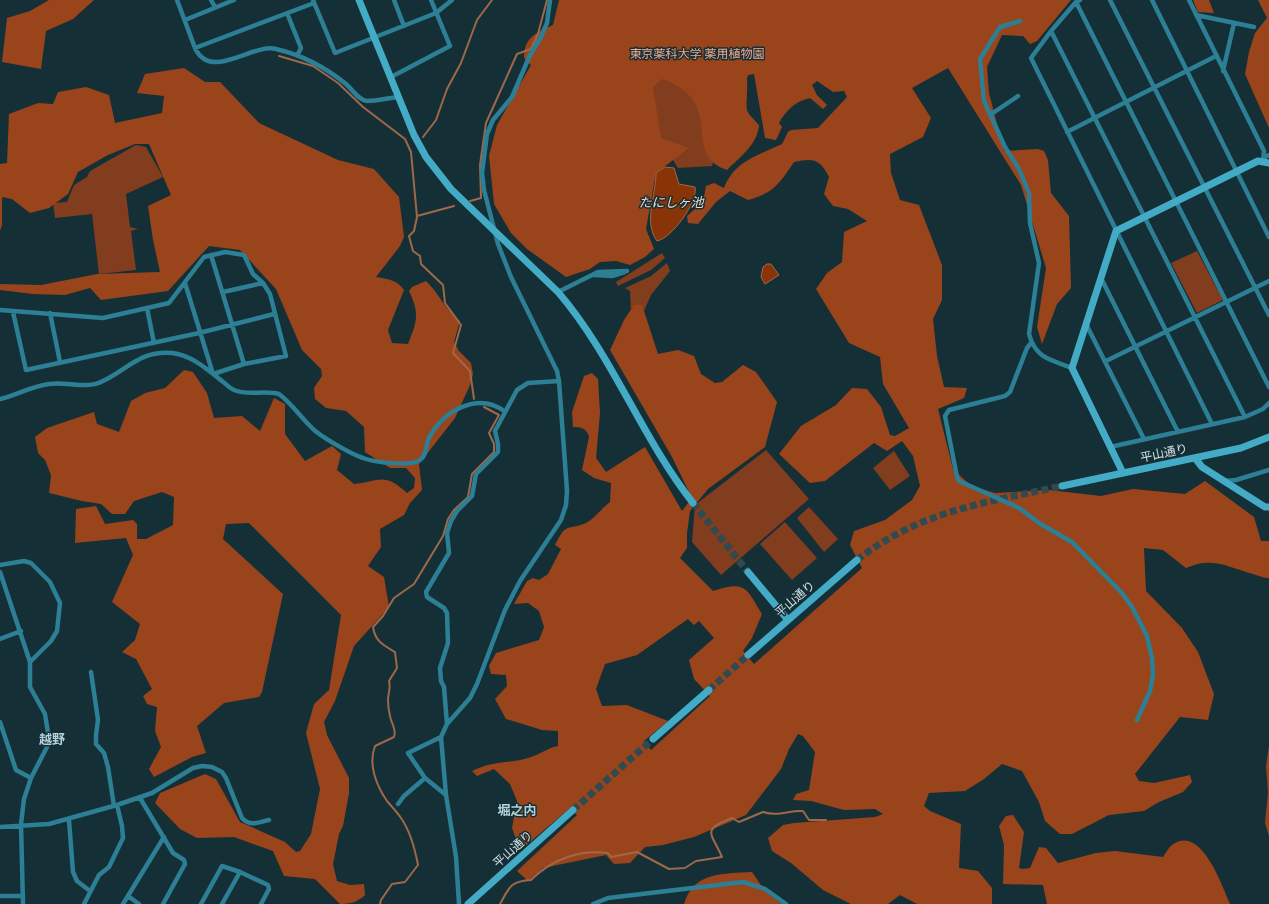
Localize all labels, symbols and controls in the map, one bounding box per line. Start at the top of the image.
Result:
park label: 東京薬科大学 薬用植物園 [630,47,764,61]
water label: たにしヶ池 [638,195,705,210]
street label: 平山通り [1139,441,1189,465]
street label: 平山通り [772,578,818,620]
district label: 越野 [39,732,65,747]
district label: 堀之内 [497,803,537,818]
street label: 平山通り [490,828,536,870]

